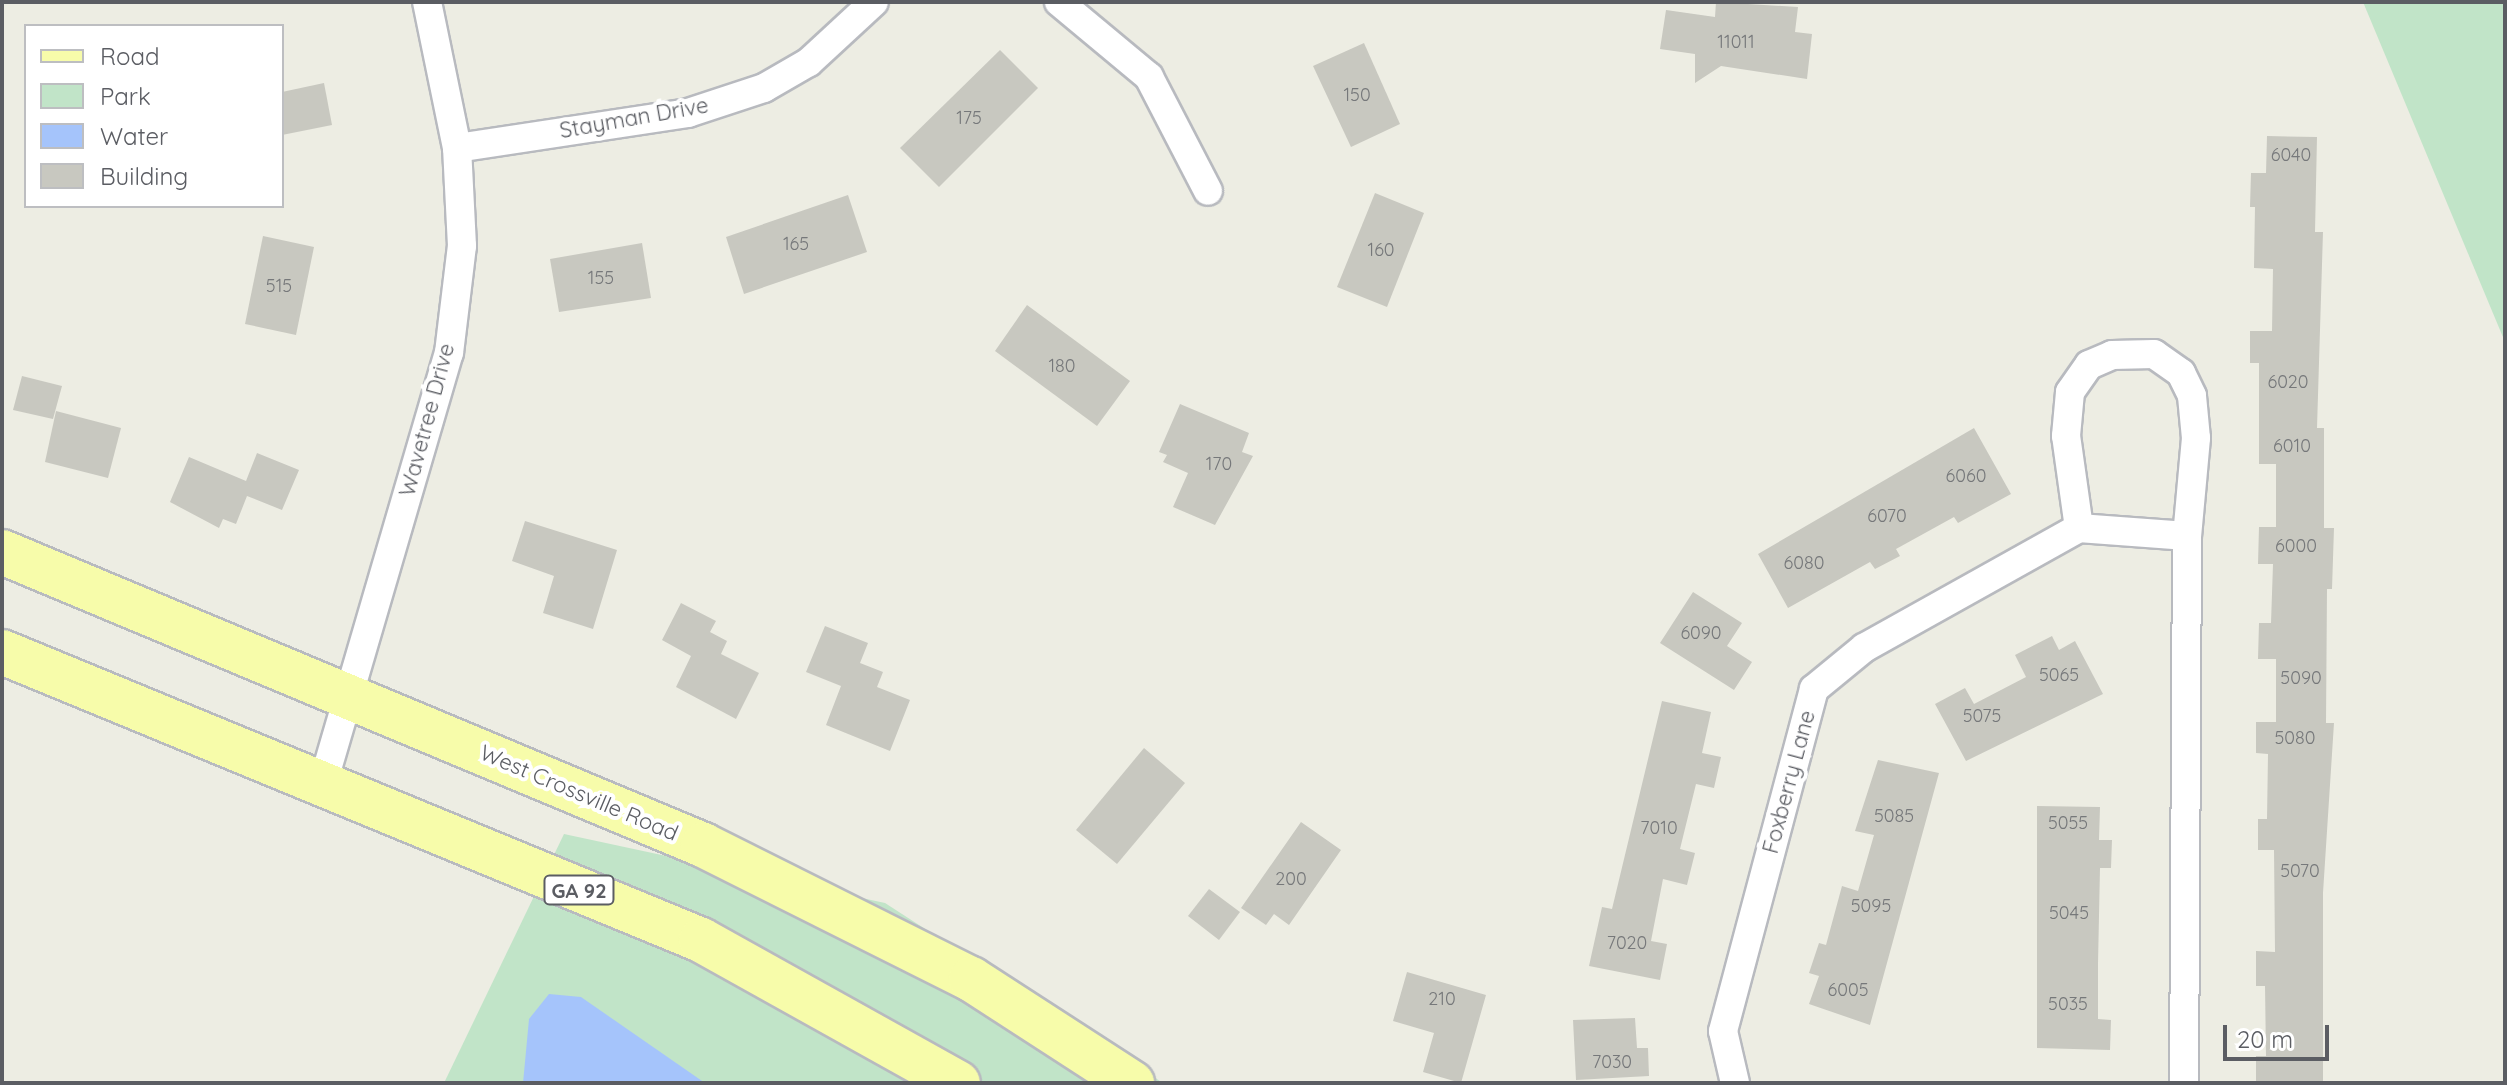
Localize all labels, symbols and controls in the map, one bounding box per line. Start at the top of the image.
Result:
legend [24,24,284,208]
house number: 11011 [1717,31,1755,53]
text: Road [100,41,160,71]
text: Park [100,81,151,111]
house number: 150 [1343,84,1371,106]
street label: Stayman Drive [557,92,711,144]
house number: 175 [956,107,982,129]
text: Water [100,121,168,151]
house number: 6040 [2271,144,2311,166]
text: Building [100,161,188,191]
house number: 165 [783,233,809,255]
house number: 160 [1367,239,1395,261]
house number: 155 [588,267,614,289]
house number: 515 [266,275,292,297]
street label: Wavetree Drive [394,341,460,499]
house number: 180 [1048,355,1076,377]
house number: 6020 [2267,371,2309,393]
house number: 6010 [2273,435,2311,457]
house number: 170 [1206,453,1232,475]
house number: 6060 [1946,465,1986,487]
house number: 6070 [1867,505,1907,527]
house number: 6000 [2275,535,2317,557]
house number: 6080 [1784,552,1824,574]
house number: 6090 [1680,622,1722,644]
house number: 5065 [2039,664,2079,686]
house number: 5090 [2280,667,2322,689]
house number: 5075 [1963,705,2001,727]
street label: Foxberry Lane [1757,707,1821,857]
house number: 5080 [2275,727,2315,749]
street label: West Crossville Road [476,739,682,847]
house number: 5085 [1874,805,1914,827]
house number: 5055 [2048,812,2088,834]
house number: 7010 [1640,817,1678,839]
house number: 5070 [2280,860,2320,882]
house number: 200 [1275,868,1307,890]
road number: GA 92 [543,874,615,906]
house number: 5095 [1851,895,1891,917]
house number: 5045 [2049,902,2089,924]
house number: 7020 [1607,932,1647,954]
house number: 6005 [1828,979,1868,1001]
house number: 210 [1428,988,1456,1010]
house number: 5035 [2048,993,2088,1015]
scale bar [2227,1009,2333,1059]
text: 20 m [2237,1024,2293,1054]
house number: 7030 [1592,1051,1632,1073]

